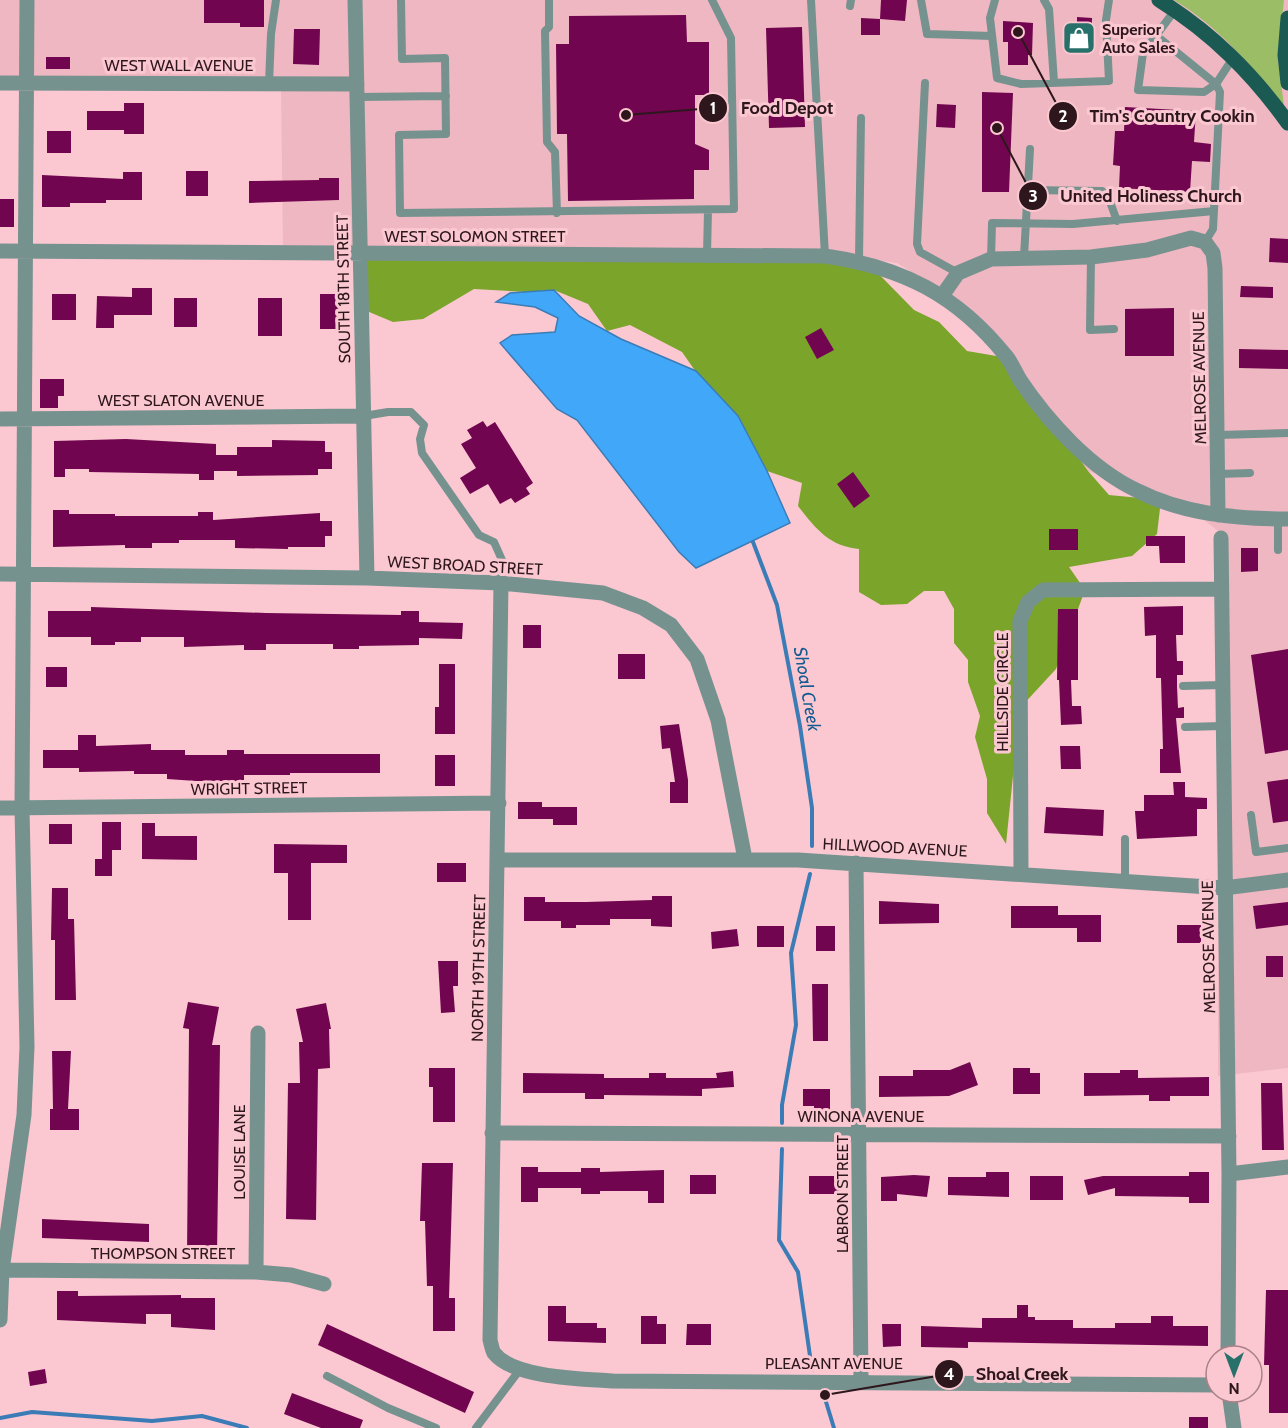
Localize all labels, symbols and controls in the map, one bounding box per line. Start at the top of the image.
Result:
shop icon: Superior Auto Sales [1061,20,1097,56]
place label: Superior Auto Sales [1102,20,1175,57]
street label: WEST WALL AVENUE [105,56,254,75]
callout: Food Depot [698,90,845,126]
text: 1 [710,97,716,119]
text: Food Depot [741,97,833,119]
callout: Tim's Country Cookin [1048,98,1267,134]
text: 2 [1058,105,1068,127]
text: Tim's Country Cookin [1089,105,1255,127]
callout: United Holiness Church [1018,178,1254,214]
text: 3 [1028,185,1038,207]
text: United Holiness Church [1060,185,1242,207]
street label: SOUTH 18TH STREET [333,214,354,363]
street label: WEST SOLOMON STREET [385,227,566,246]
street label: MELROSE AVENUE [1189,311,1210,445]
street label: WEST SLATON AVENUE [98,391,264,410]
street label: WEST BROAD STREET [387,552,544,579]
street label: HILLSIDE CIRCLE [993,632,1012,752]
water label: Shoal Creek [789,645,825,734]
street label: WRIGHT STREET [190,778,308,799]
street label: HILLWOOD AVENUE [822,834,968,861]
street label: MELROSE AVENUE [1198,880,1219,1014]
street label: NORTH 19TH STREET [468,893,489,1042]
street label: LOUISE LANE [230,1104,249,1200]
street label: WINONA AVENUE [798,1107,925,1126]
street label: LABRON STREET [833,1135,852,1253]
street label: THOMPSON STREET [91,1244,236,1263]
north arrow [1204,1344,1264,1404]
street label: PLEASANT AVENUE [765,1354,903,1373]
callout: Shoal Creek [934,1356,1080,1392]
text: 4 [943,1363,955,1385]
text: Shoal Creek [976,1363,1068,1385]
text: N [1228,1379,1240,1398]

